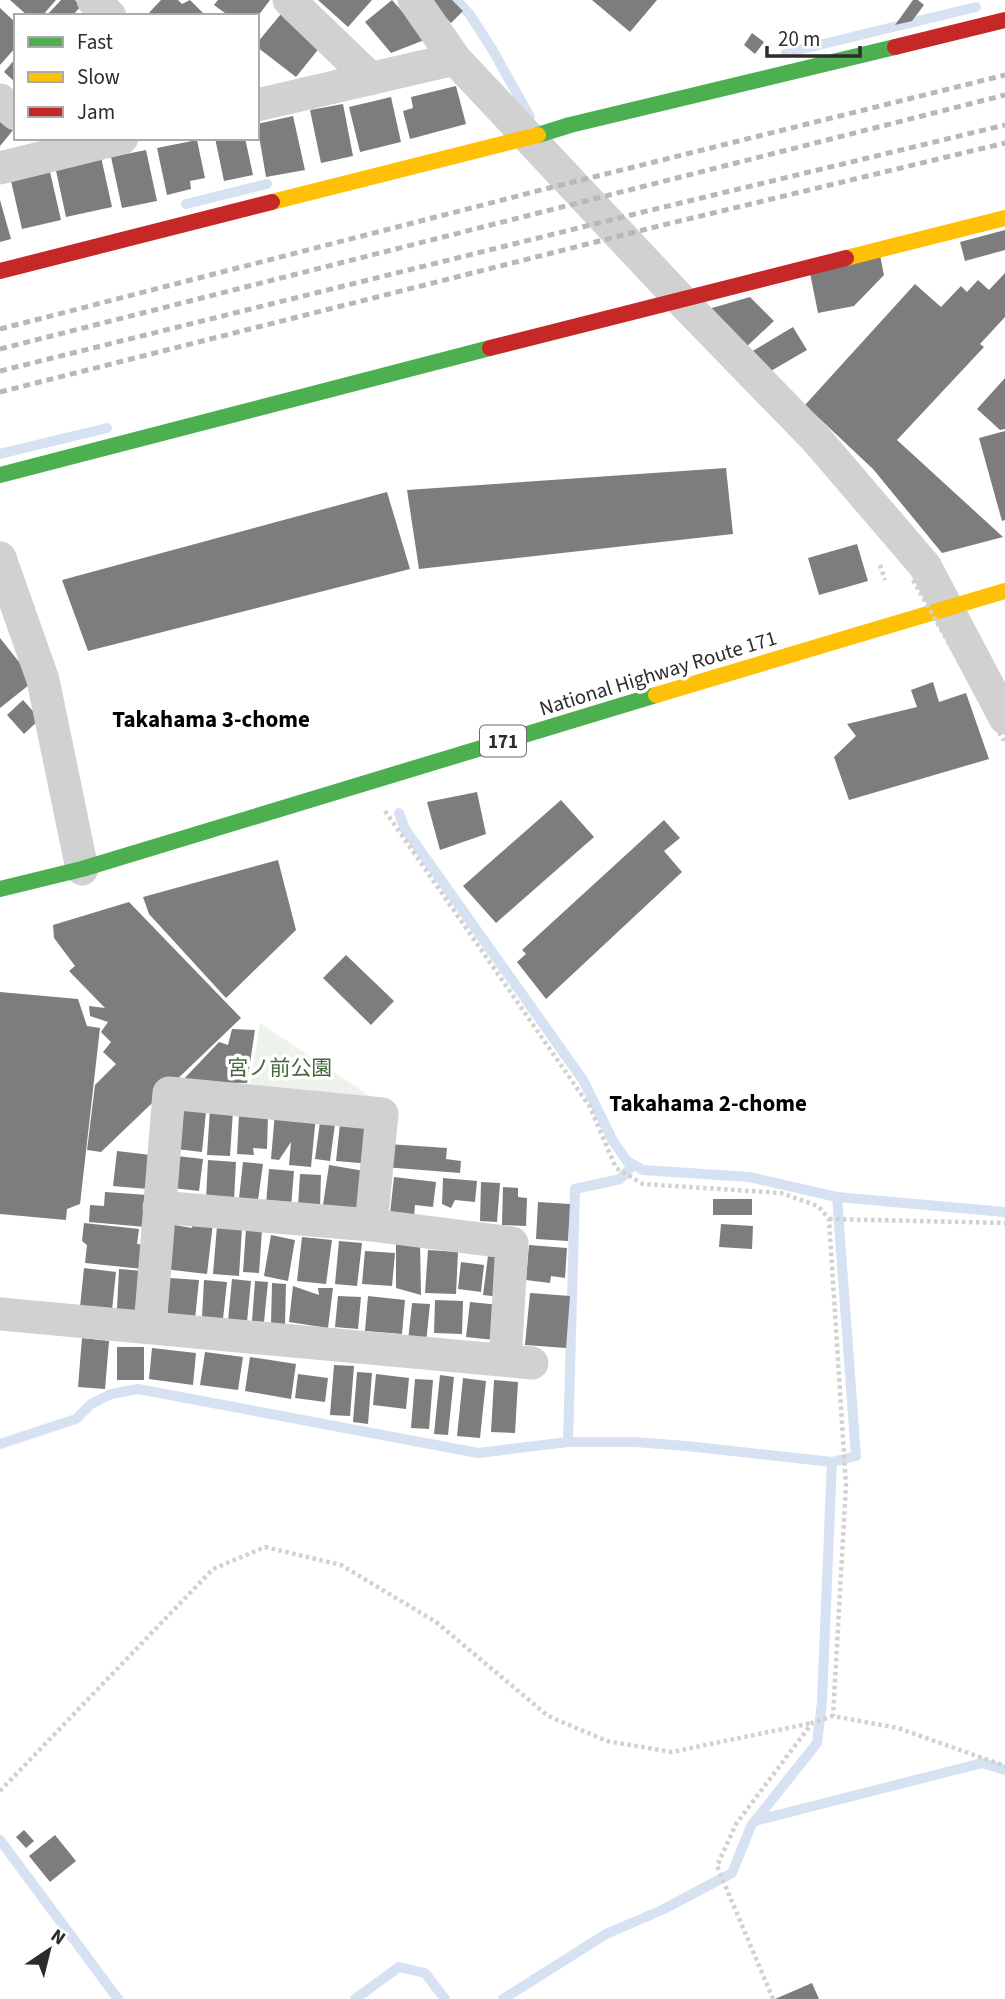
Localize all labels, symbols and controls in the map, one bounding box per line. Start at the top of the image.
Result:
legend [14,14,259,140]
scale bar [767,14,860,58]
text: 20 m [778,24,820,54]
text: Fast [77,27,113,57]
text: Slow [77,62,120,92]
text: Jam [77,97,115,127]
street label: National Highway Route 171 [536,623,780,723]
district label: Takahama 3-chome [112,703,310,736]
road number: 171 [480,726,526,756]
park label: 宮ノ前公園 [228,1053,333,1083]
district label: Takahama 2-chome [609,1087,807,1120]
north arrow [14,1915,84,1985]
text: N [45,1923,71,1952]

